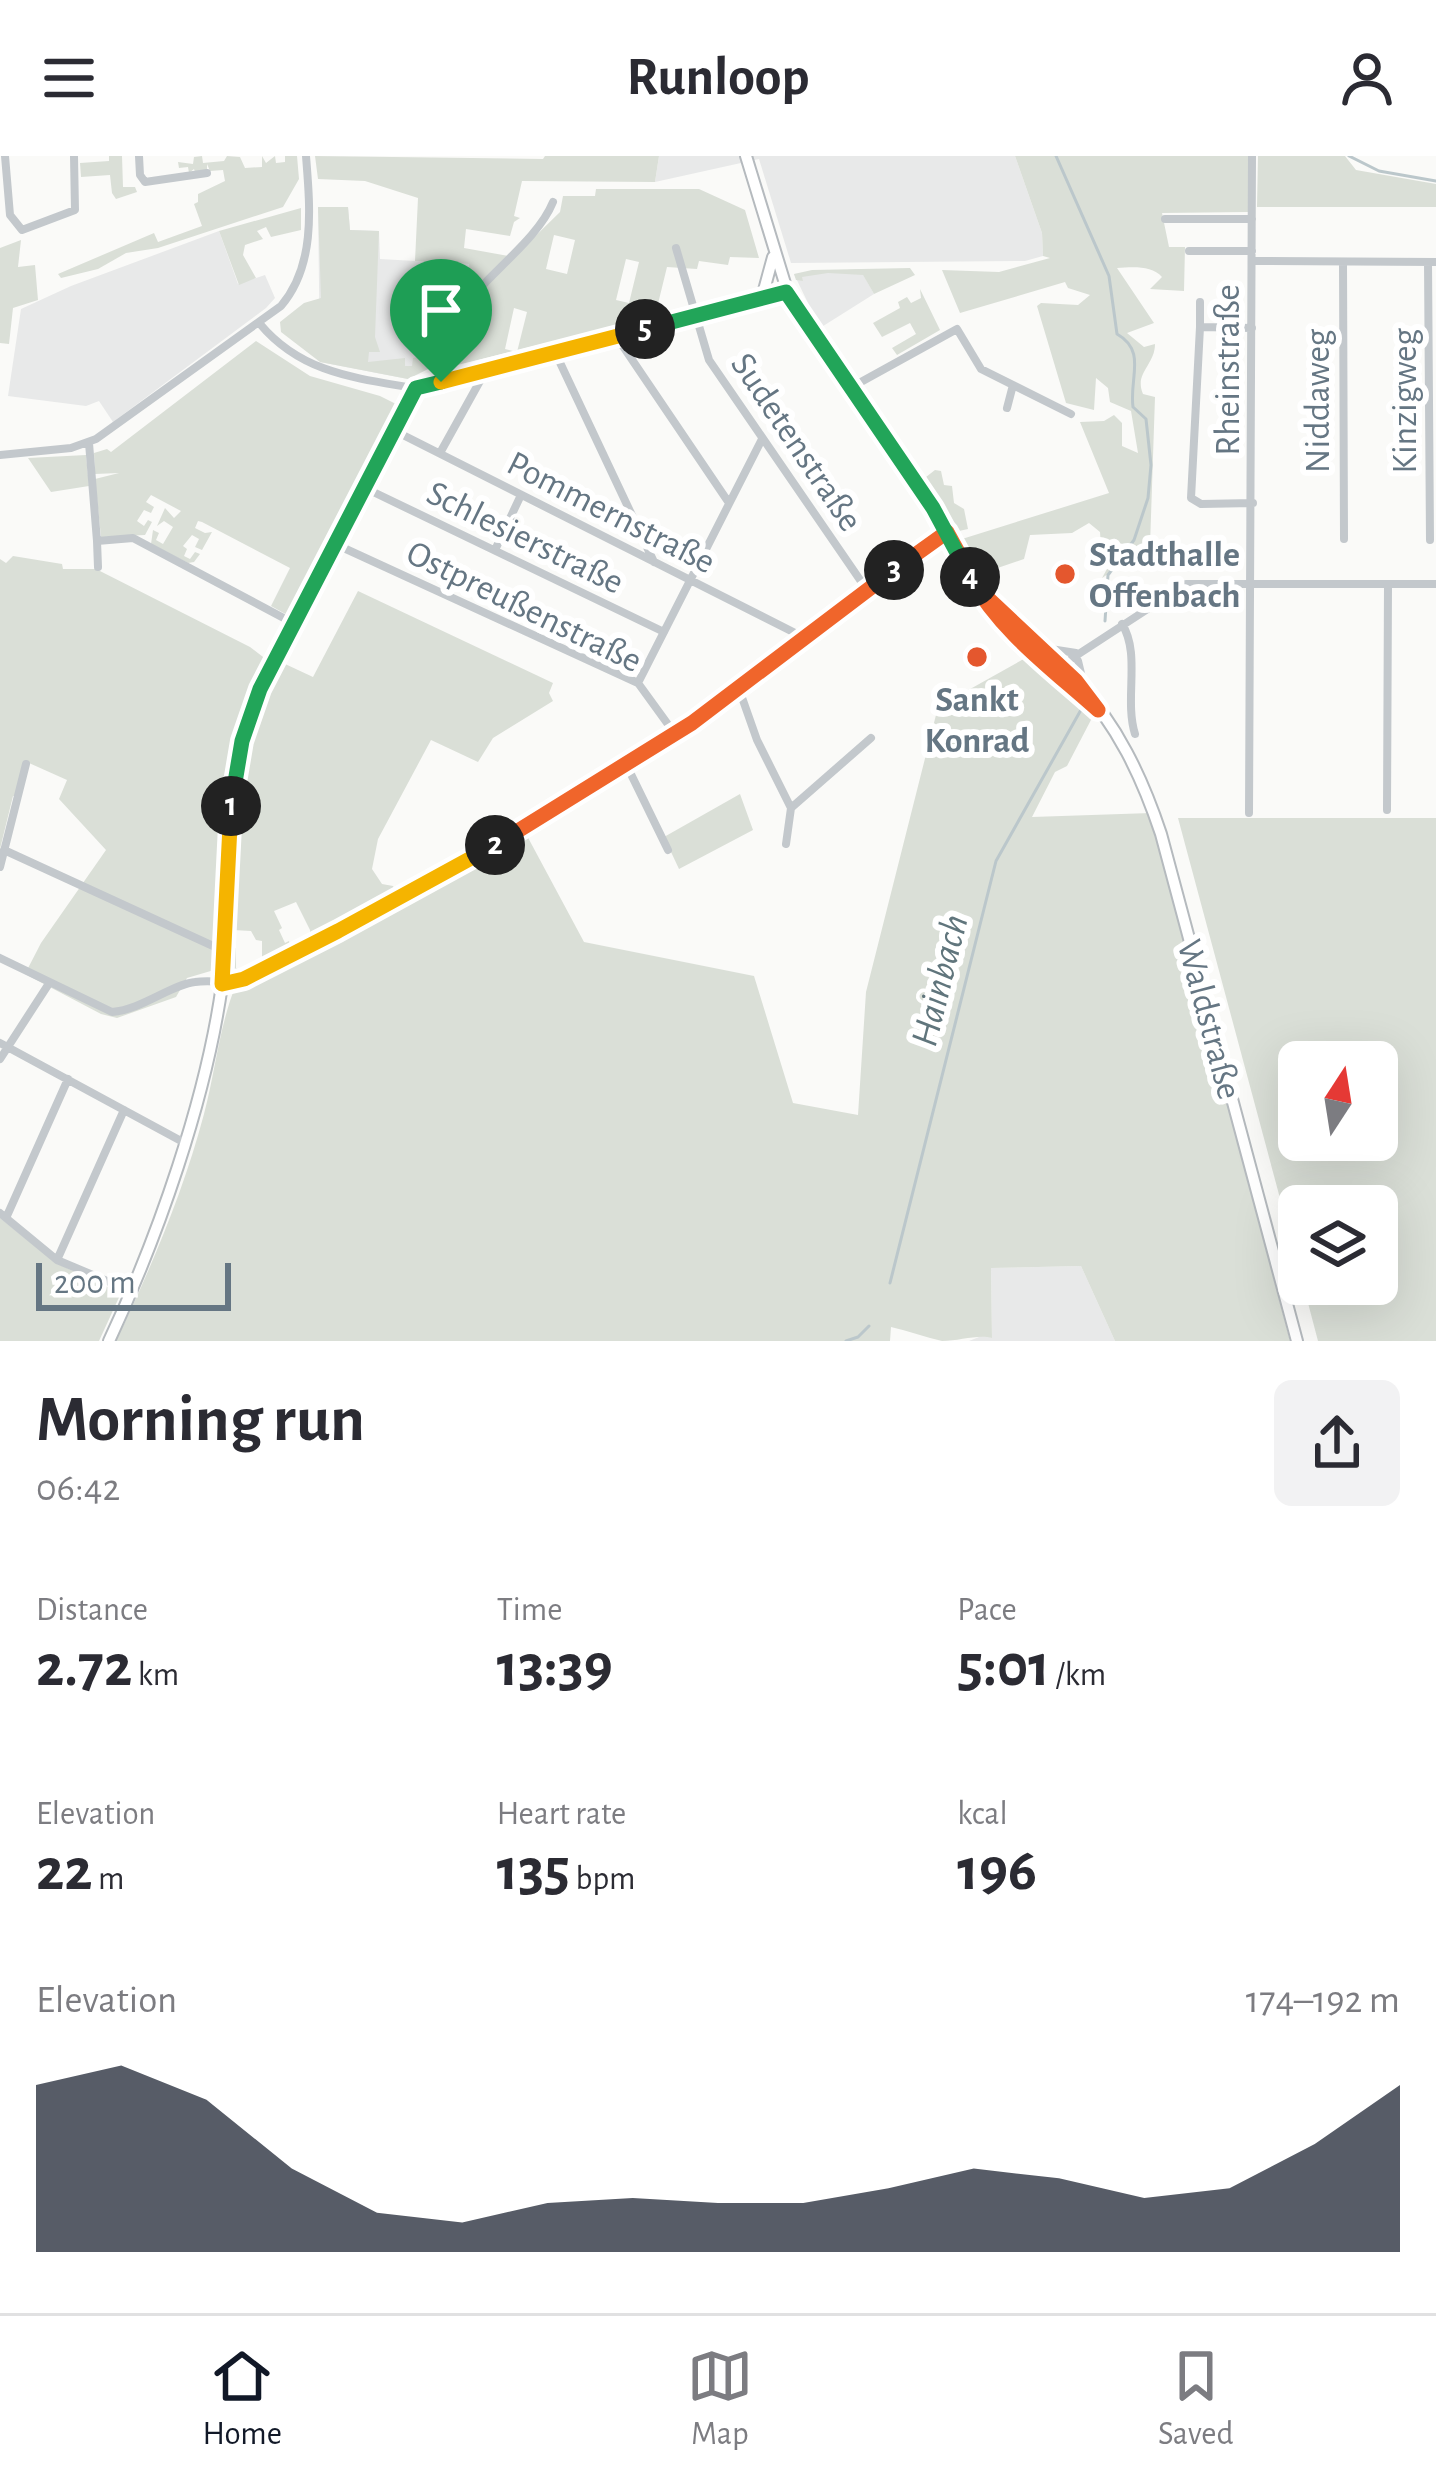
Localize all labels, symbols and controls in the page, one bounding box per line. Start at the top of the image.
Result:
icon: menu [36,45,102,111]
icon: person [1334,45,1400,111]
text: Runloop [627,51,809,105]
pin [390,259,492,382]
icon: arrive [408,277,474,343]
street label: Rheinstraße [1210,284,1246,456]
pin: 5 [615,299,675,359]
text: 5 [638,312,652,345]
street label: Niddaweg [1300,328,1336,473]
street label: Kinzigweg [1387,328,1423,474]
street label: Sudetenstraße [724,347,869,538]
street label: Pommernstraße [501,445,721,581]
street label: Schlesierstraße [421,475,629,601]
street label: Ostpreußenstraße [401,534,647,679]
place label: Stadthalle Offenbach [1089,537,1240,614]
pin: 3 [864,540,924,600]
pin: 4 [940,547,1000,607]
text: 3 [887,553,901,586]
text: 4 [962,560,978,593]
marker: Stadthalle Offenbach [1052,561,1078,587]
marker: Sankt Konrad [964,644,990,670]
place label: Sankt Konrad [924,682,1030,759]
pin: 1 [201,776,261,836]
text: 1 [225,789,237,822]
pin: 2 [465,815,525,875]
text: 2 [487,828,503,861]
water label: Hainbach [905,911,976,1050]
street label: Waldstraße [1171,936,1248,1103]
north arrow [1278,1041,1398,1161]
map controls [1278,1041,1398,1305]
button: layers [1278,1185,1398,1305]
scale bar [36,1257,231,1310]
text: 200 m [54,1267,136,1300]
button: share [1274,1380,1400,1506]
text: Morning run [36,1387,365,1453]
text: 06:42 [36,1469,120,1508]
text: Distance [36,1594,148,1627]
text: Time [497,1594,562,1627]
text: Pace [957,1594,1017,1627]
text: 2.72 [36,1637,132,1697]
text: 13:39 [497,1637,613,1697]
text: 5:01 [957,1637,1050,1697]
text: km [132,1659,179,1692]
text: /km [1050,1659,1106,1692]
text: Elevation [36,1798,155,1831]
text: Heart rate [497,1798,626,1831]
text: kcal [957,1798,1008,1831]
text: 22 [36,1841,93,1901]
text: 135 [497,1841,570,1901]
text: 196 [957,1841,1037,1901]
text: m [93,1863,124,1896]
text: bpm [570,1863,635,1896]
text: Elevation [36,1981,177,2020]
text: 174–192 m [1246,1981,1400,2020]
tab: Home [203,2343,282,2455]
tab: Map [687,2343,753,2455]
tab: Saved [1158,2343,1233,2455]

